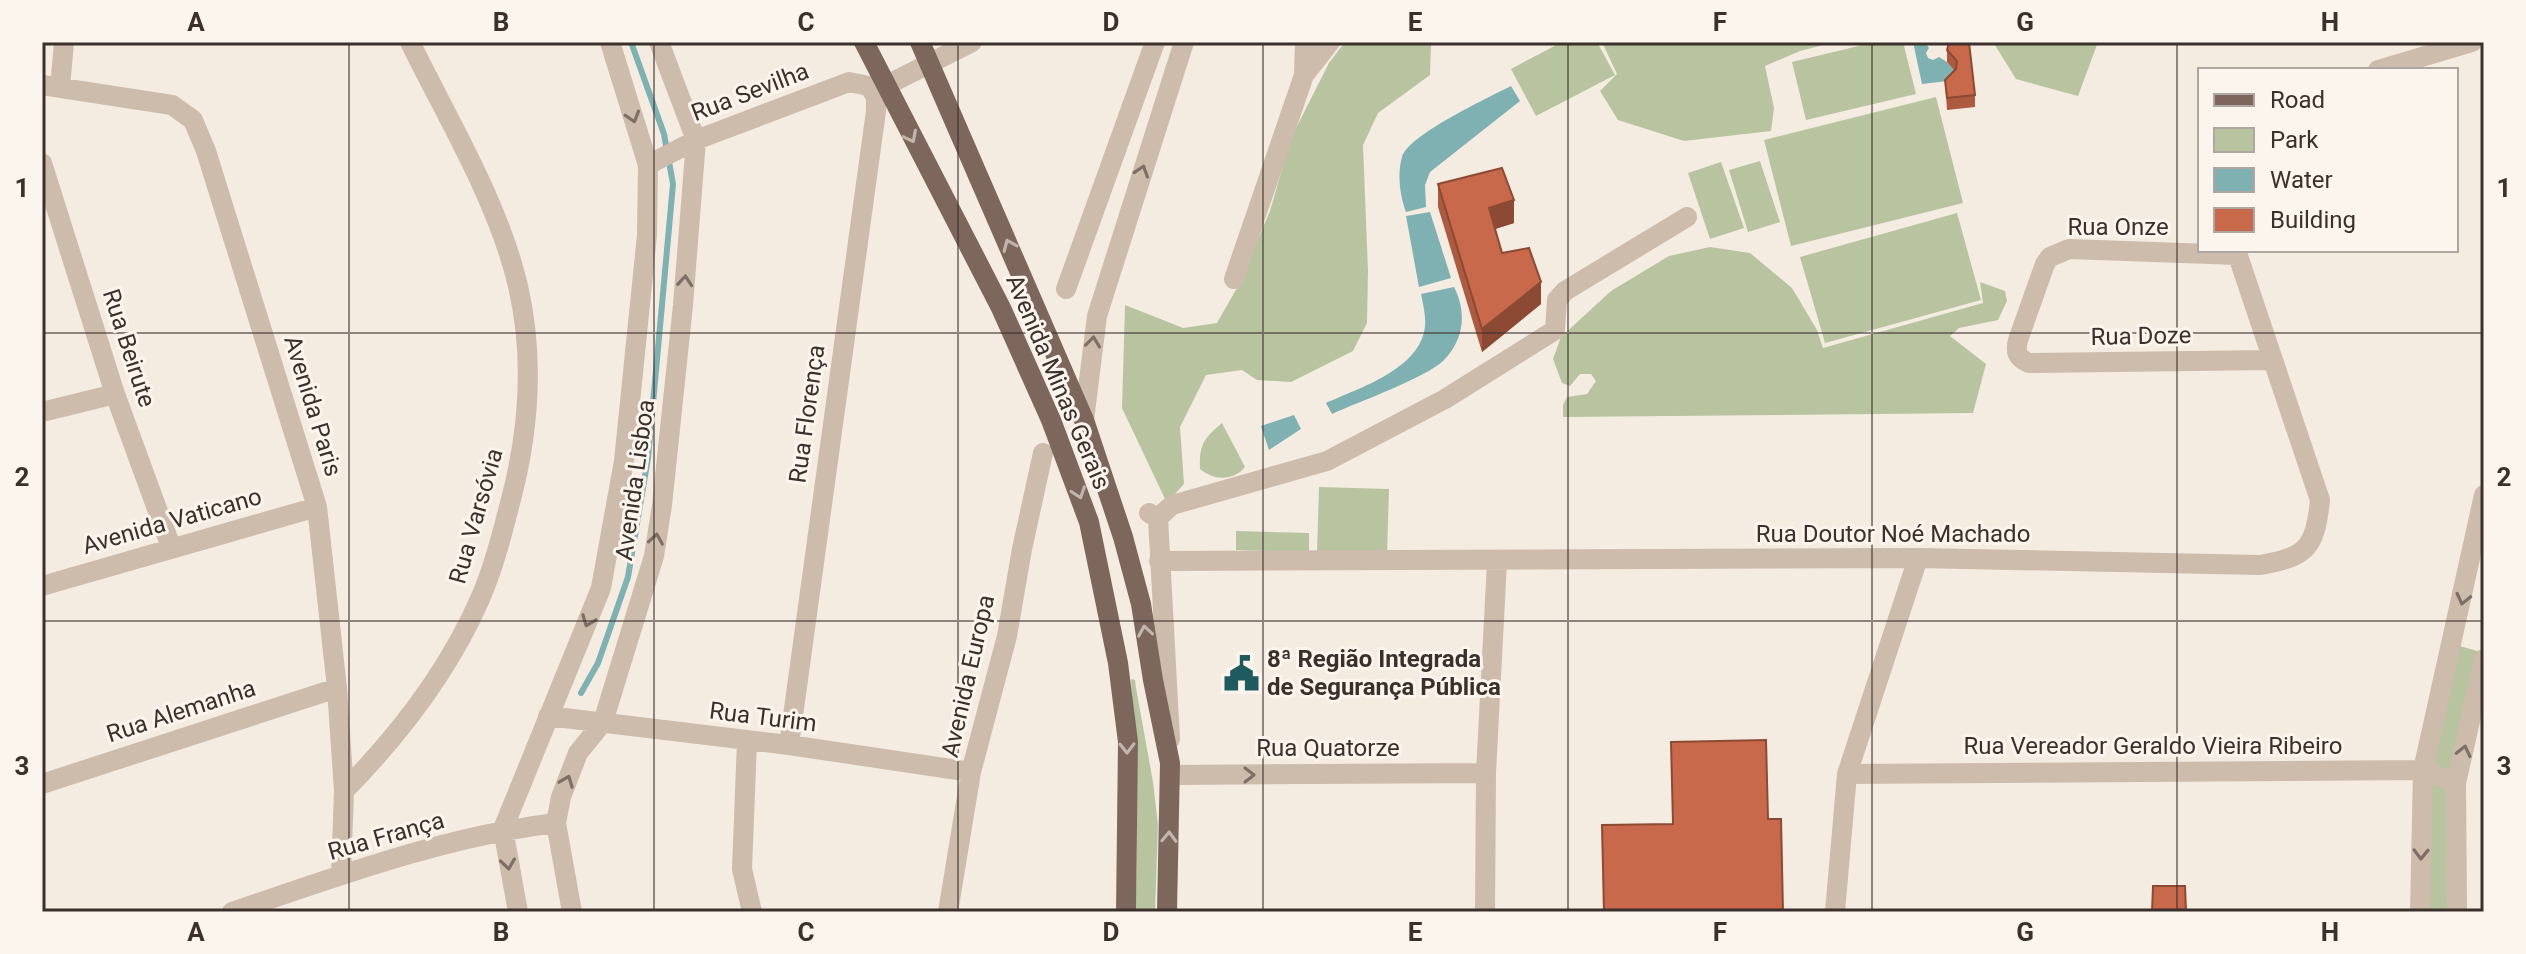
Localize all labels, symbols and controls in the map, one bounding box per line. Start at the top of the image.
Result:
text: A [187,7,205,37]
text: B [493,7,509,37]
text: C [797,7,815,37]
text: D [1103,7,1119,37]
text: E [1408,7,1423,37]
text: F [1713,7,1727,37]
text: G [2016,7,2034,37]
text: H [2321,7,2339,37]
street label: Rua Sevilha [687,57,813,127]
legend [2198,68,2458,252]
text: Road [2270,86,2325,114]
one-way arrow [624,109,640,123]
text: Park [2270,126,2319,154]
one-way arrow [902,129,917,144]
one-way arrow [1133,165,1149,178]
text: Water [2270,166,2333,194]
text: 1 [15,173,29,203]
text: 1 [2497,173,2511,203]
text: Building [2270,206,2356,234]
street label: Rua Onze [2067,213,2169,241]
one-way arrow [1002,239,1018,254]
street label: Avenida Minas Gerais [1000,271,1116,493]
one-way arrow [676,274,693,287]
street label: Rua Beirute [97,285,161,411]
street label: Rua Doze [2090,321,2192,351]
street label: Avenida Paris [278,332,348,480]
one-way arrow [1085,336,1102,349]
street label: Rua Florença [783,343,831,485]
street label: Avenida Lisboa [610,398,660,562]
street label: Rua Varsóvia [443,445,509,587]
text: 2 [15,462,29,492]
text: 2 [2497,462,2511,492]
street label: Avenida Vaticano [79,482,265,560]
one-way arrow [1070,486,1086,500]
street label: Rua Doutor Noé Machado [1756,520,2030,548]
one-way arrow [647,533,664,546]
one-way arrow [2455,591,2472,605]
street label: Avenida Europa [936,592,1000,760]
one-way arrow [581,613,598,627]
one-way arrow [1137,624,1154,638]
place label: 8ª Região Integrada de Segurança Pública [1267,645,1501,701]
public building icon: 8ª Região Integrada de Segurança Pública [1222,654,1260,692]
street label: Rua Alemanha [103,674,259,748]
street label: Rua Turim [708,697,818,737]
street label: Rua Vereador Geraldo Vieira Ribeiro [1964,732,2342,760]
street label: Rua Quatorze [1256,734,1400,762]
one-way arrow [1118,742,1136,755]
one-way arrow [2454,744,2471,758]
text: 3 [15,751,29,781]
text: 3 [2497,751,2511,781]
one-way arrow [1243,766,1256,784]
one-way arrow [558,775,574,789]
street label: Rua França [325,806,447,866]
one-way arrow [1161,830,1178,843]
one-way arrow [2412,848,2429,861]
one-way arrow [499,857,516,870]
text: A [187,917,205,947]
text: B [493,917,509,947]
text: C [797,917,815,947]
text: D [1103,917,1119,947]
text: E [1408,917,1423,947]
text: F [1713,917,1727,947]
text: G [2016,917,2034,947]
text: H [2321,917,2339,947]

